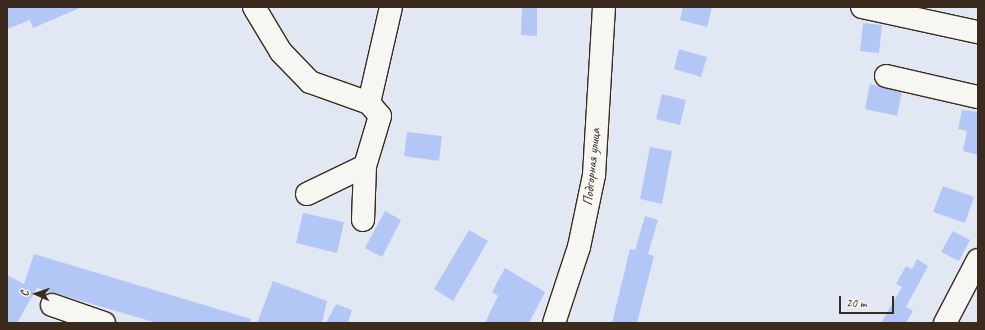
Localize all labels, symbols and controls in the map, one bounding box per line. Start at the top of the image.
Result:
street label: Подгорная улица [580,127,604,207]
north arrow [16,274,56,314]
scale bar [841,288,896,314]
text: С [17,291,31,297]
text: 20 m [846,295,866,311]

